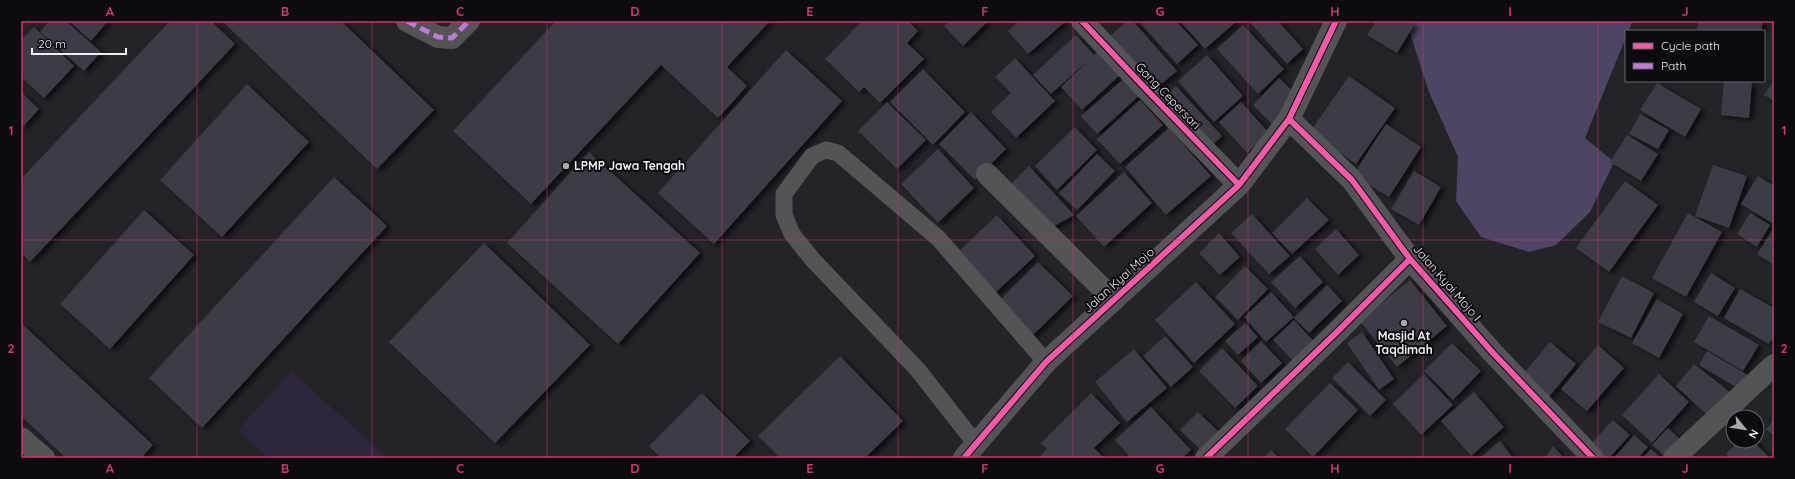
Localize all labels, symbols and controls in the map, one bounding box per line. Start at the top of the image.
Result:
text: A [106,3,115,19]
text: B [281,3,289,19]
text: C [456,3,464,19]
text: D [630,3,640,19]
text: E [806,3,814,19]
text: F [981,3,989,19]
text: G [1155,3,1165,19]
text: H [1330,3,1340,19]
text: I [1508,3,1512,19]
text: J [1681,3,1689,19]
scale bar [32,30,126,56]
legend [1625,30,1765,82]
text: 20 m [38,36,66,51]
text: Cycle path [1661,38,1720,53]
text: Path [1661,58,1686,73]
street label: Gang Cepersari [1133,59,1204,132]
text: 1 [8,122,14,138]
text: 1 [1781,122,1787,138]
place label: LPMP Jawa Tengah [574,158,685,173]
marker: LPMP Jawa Tengah [561,161,571,171]
street label: Jalan Kyai Mojo I [1410,241,1485,324]
street label: Jalan Kyai Mojo [1080,244,1157,315]
marker: Masjid At Taqdimah [1399,318,1409,328]
place label: Masjid At Taqdimah [1375,328,1433,357]
text: 2 [7,340,15,356]
text: 2 [1780,340,1788,356]
north arrow [1725,409,1765,449]
text: N [1746,427,1762,441]
text: A [106,460,115,476]
text: B [281,460,289,476]
text: C [456,460,464,476]
text: D [630,460,640,476]
text: E [806,460,814,476]
text: F [981,460,989,476]
text: G [1155,460,1165,476]
text: H [1330,460,1340,476]
text: I [1508,460,1512,476]
text: J [1681,460,1689,476]

